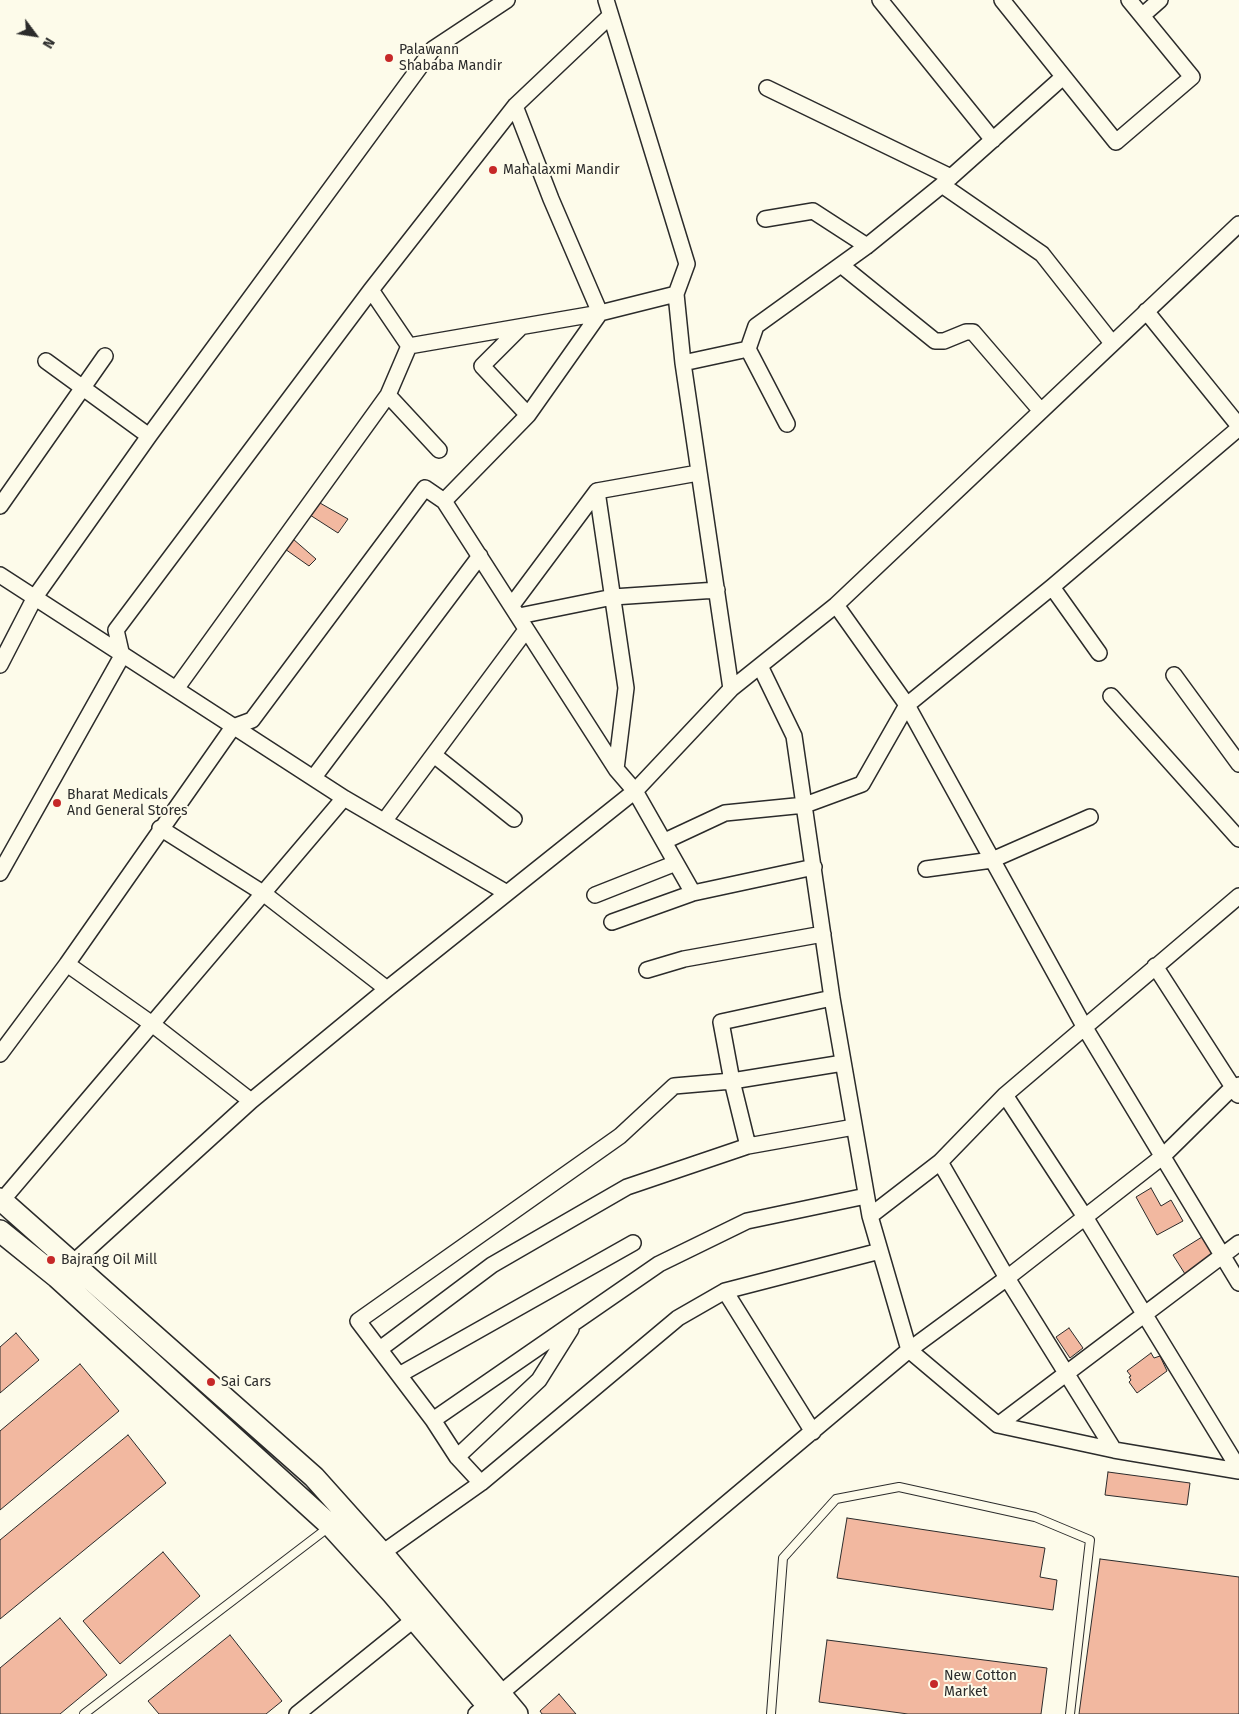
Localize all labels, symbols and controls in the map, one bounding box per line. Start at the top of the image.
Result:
north arrow [10,10,60,60]
text: N [39,35,58,51]
place label: Palawann Shababa Mandir [399,42,502,74]
marker: Palawann Shababa Mandir [383,52,395,64]
place label: Mahalaxmi Mandir [503,162,620,178]
marker: Mahalaxmi Mandir [487,164,499,176]
place label: Bharat Medicals And General Stores [67,787,188,820]
marker: Bharat Medicals And General Stores [51,797,63,809]
place label: Bajrang Oil Mill [61,1252,157,1268]
marker: Bajrang Oil Mill [45,1254,57,1266]
place label: Sai Cars [221,1374,271,1390]
marker: Sai Cars [205,1376,217,1388]
place label: New Cotton Market [944,1668,1017,1700]
marker: New Cotton Market [928,1678,940,1690]

